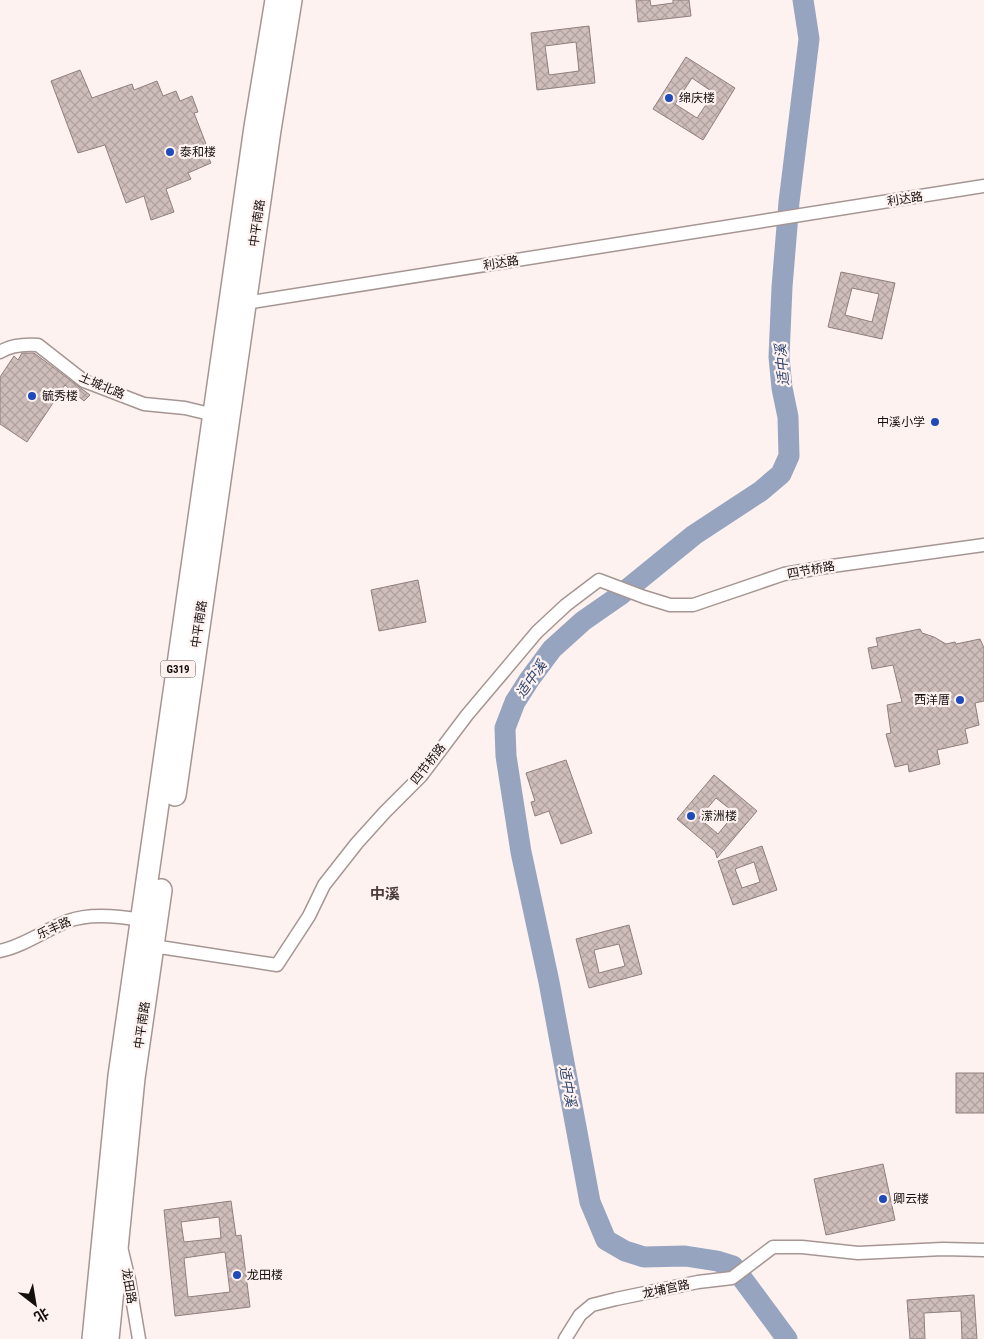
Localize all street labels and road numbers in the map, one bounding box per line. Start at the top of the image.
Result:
street label: 利达路 [886,189,924,209]
street label: 中平南路 [247,198,267,248]
street label: 利达路 [482,253,520,273]
street label: 土城北路 [77,370,127,402]
street label: 四节桥路 [786,559,836,581]
street label: 中平南路 [189,599,209,649]
road number: G319 [160,661,196,678]
street label: 四节桥路 [408,741,448,787]
street label: 乐丰路 [35,914,73,942]
street label: 中平南路 [132,1000,152,1050]
street label: 龙田路 [119,1267,139,1305]
street label: 龙埔宫路 [641,1277,691,1301]

